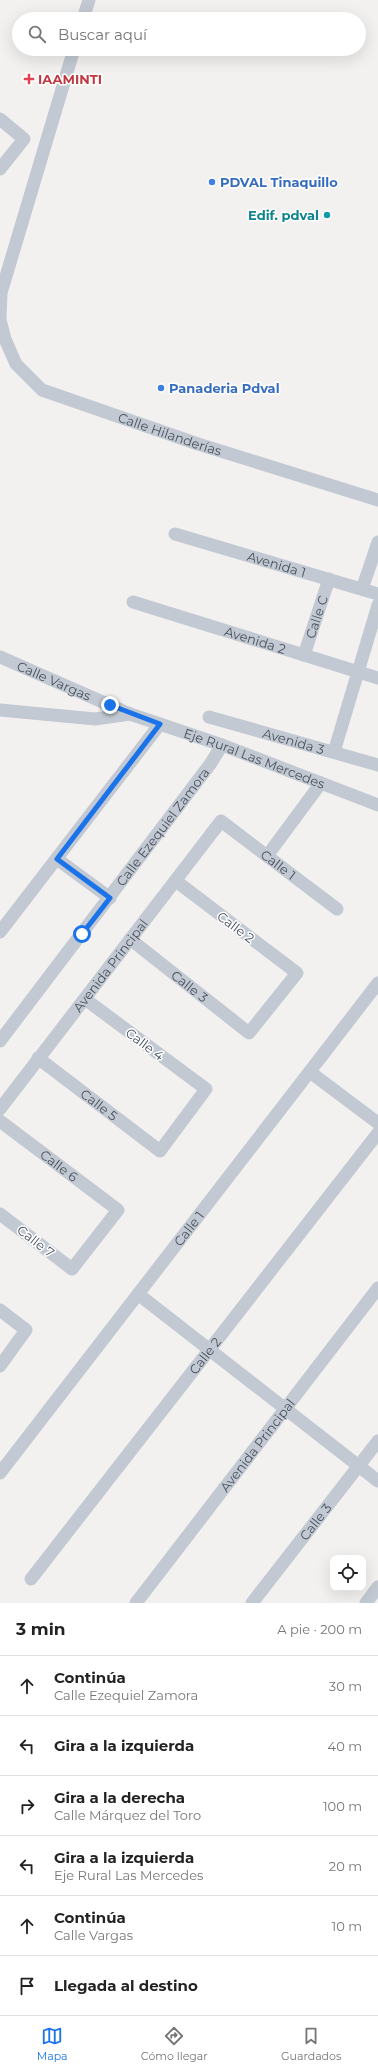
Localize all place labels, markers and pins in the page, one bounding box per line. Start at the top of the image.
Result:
place label: IAAMINTI [38,71,102,87]
marker: IAAMINTI [23,73,35,85]
place label: PDVAL Tinaquillo [220,174,338,190]
marker: PDVAL Tinaquillo [207,177,217,187]
place label: Edif. pdval [248,207,319,223]
marker: Edif. pdval [322,210,332,220]
place label: Panaderia Pdval [169,380,280,396]
marker: Panaderia Pdval [156,383,166,393]

